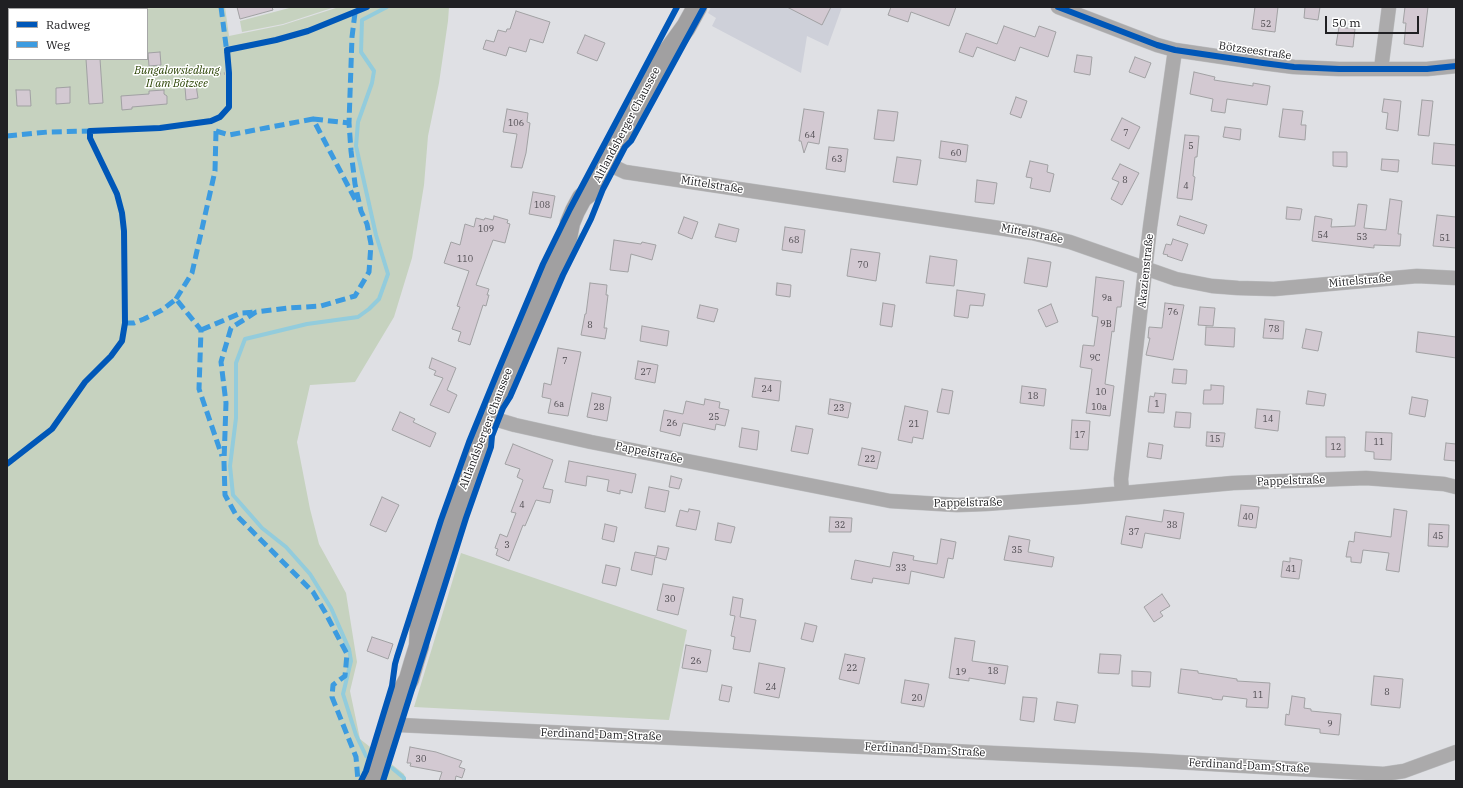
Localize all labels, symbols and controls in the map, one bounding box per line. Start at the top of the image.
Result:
legend [8,8,148,60]
scale bar [1327,8,1421,34]
text: 50 m [1332,15,1361,30]
text: Radweg [46,17,90,32]
house number: 52 [1261,19,1271,29]
text: Weg [46,37,70,52]
street label: Bötzseestraße [1218,39,1292,63]
park label: Bungalowsiedlung II am Bötzsee [134,64,220,90]
street label: Altlandsberger Chaussee [591,65,663,185]
house number: 106 [508,118,524,128]
house number: 7 [1123,128,1129,138]
house number: 64 [805,130,815,140]
house number: 5 [1188,141,1194,151]
house number: 60 [951,148,961,158]
house number: 63 [832,154,842,164]
street label: Mittelstraße [680,174,744,196]
house number: 8 [1122,175,1128,185]
house number: 4 [1183,181,1189,191]
house number: 108 [534,200,550,210]
street label: Mittelstraße [1000,222,1064,246]
house number: 109 [478,224,494,234]
house number: 54 [1318,230,1328,240]
house number: 53 [1357,232,1367,242]
street label: Akazienstraße [1136,233,1156,309]
house number: 51 [1440,233,1450,243]
house number: 68 [789,235,799,245]
house number: 110 [457,254,473,264]
house number: 70 [858,260,868,270]
street label: Mittelstraße [1328,272,1392,290]
house number: 9a [1102,293,1112,303]
house number: 76 [1168,307,1178,317]
house number: 9B [1100,319,1112,329]
house number: 8 [587,320,593,330]
house number: 78 [1269,324,1279,334]
house number: 9C [1089,353,1101,363]
house number: 7 [562,356,568,366]
street label: Altlandsberger Chaussee [457,366,515,492]
house number: 27 [641,367,651,377]
house number: 24 [762,384,772,394]
house number: 10 [1096,387,1106,397]
house number: 18 [1028,391,1038,401]
house number: 6a [554,399,564,409]
house number: 1 [1154,399,1160,409]
house number: 28 [594,402,604,412]
house number: 10a [1091,402,1107,412]
house number: 23 [834,403,844,413]
house number: 25 [709,412,719,422]
house number: 14 [1263,414,1273,424]
house number: 26 [667,418,677,428]
house number: 21 [909,419,919,429]
house number: 17 [1075,430,1085,440]
house number: 15 [1210,434,1220,444]
house number: 11 [1374,437,1384,447]
street label: Pappelstraße [614,439,684,467]
house number: 12 [1331,442,1341,452]
house number: 22 [865,454,875,464]
street label: Pappelstraße [1257,473,1325,489]
street label: Pappelstraße [934,496,1002,510]
house number: 4 [519,500,525,510]
house number: 40 [1243,512,1253,522]
house number: 32 [835,520,845,530]
house number: 38 [1167,520,1177,530]
house number: 37 [1129,527,1139,537]
house number: 45 [1433,531,1443,541]
house number: 3 [504,540,510,550]
house number: 35 [1012,545,1022,555]
house number: 33 [896,563,906,573]
house number: 41 [1286,564,1296,574]
house number: 30 [665,594,675,604]
house number: 26 [691,656,701,666]
house number: 22 [847,663,857,673]
house number: 18 [988,666,998,676]
house number: 19 [956,667,966,677]
house number: 24 [766,682,776,692]
house number: 8 [1384,687,1390,697]
house number: 11 [1253,690,1263,700]
house number: 20 [912,693,922,703]
house number: 9 [1327,719,1333,729]
street label: Ferdinand-Dam-Straße [540,726,662,744]
street label: Ferdinand-Dam-Straße [864,740,986,760]
house number: 30 [416,754,426,764]
street label: Ferdinand-Dam-Straße [1188,756,1310,776]

